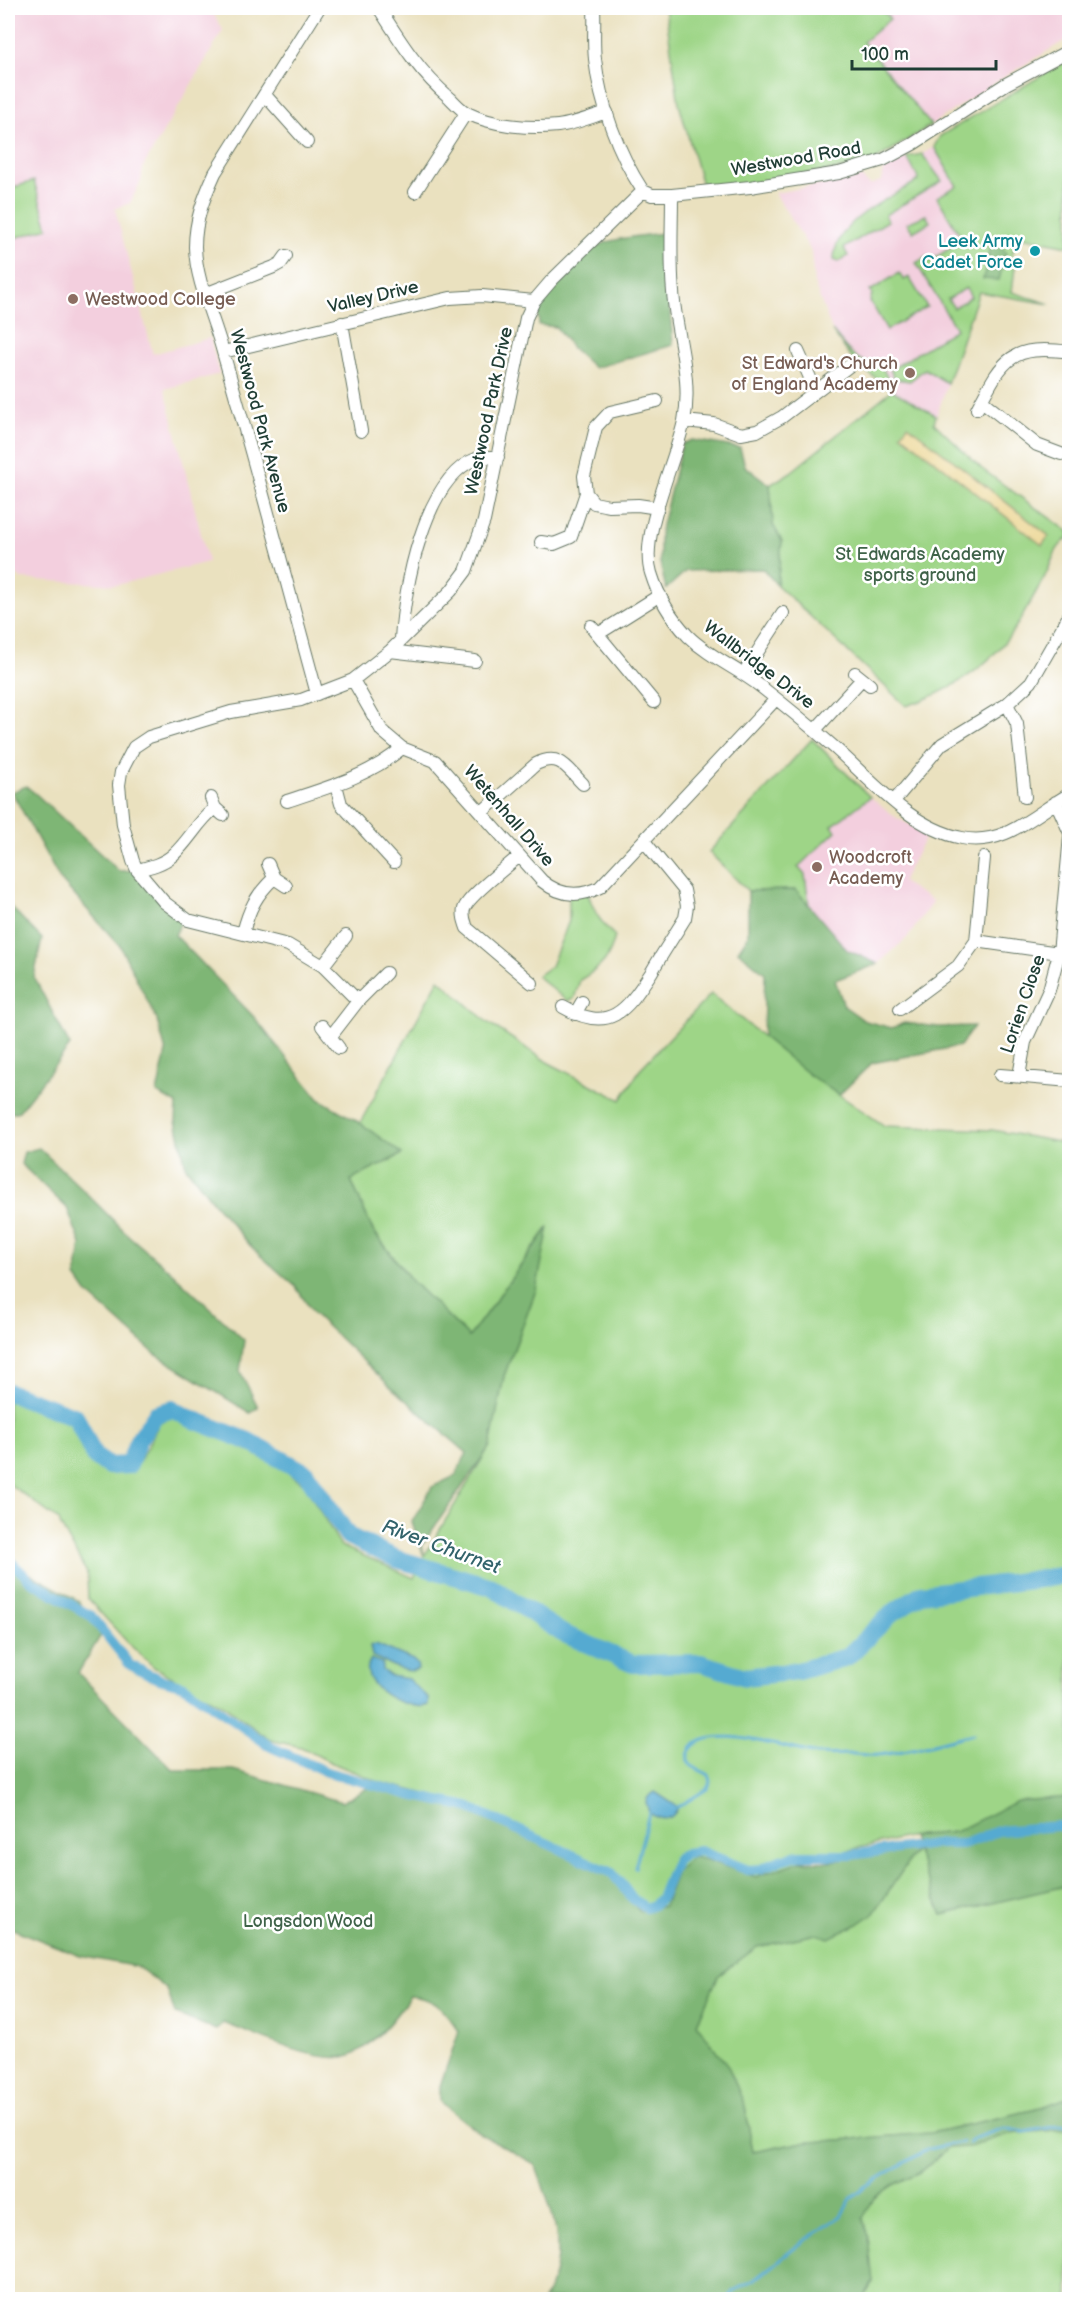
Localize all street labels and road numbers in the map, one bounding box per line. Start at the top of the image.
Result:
street label: Westwood Road [729,137,863,181]
street label: Valley Drive [326,276,421,318]
street label: Westwood Park Drive [461,325,517,497]
street label: Westwood Park Avenue [225,327,295,516]
street label: Wallbridge Drive [700,617,819,714]
street label: Wetenhall Drive [459,761,559,871]
street label: Lorien Close [996,952,1050,1056]

